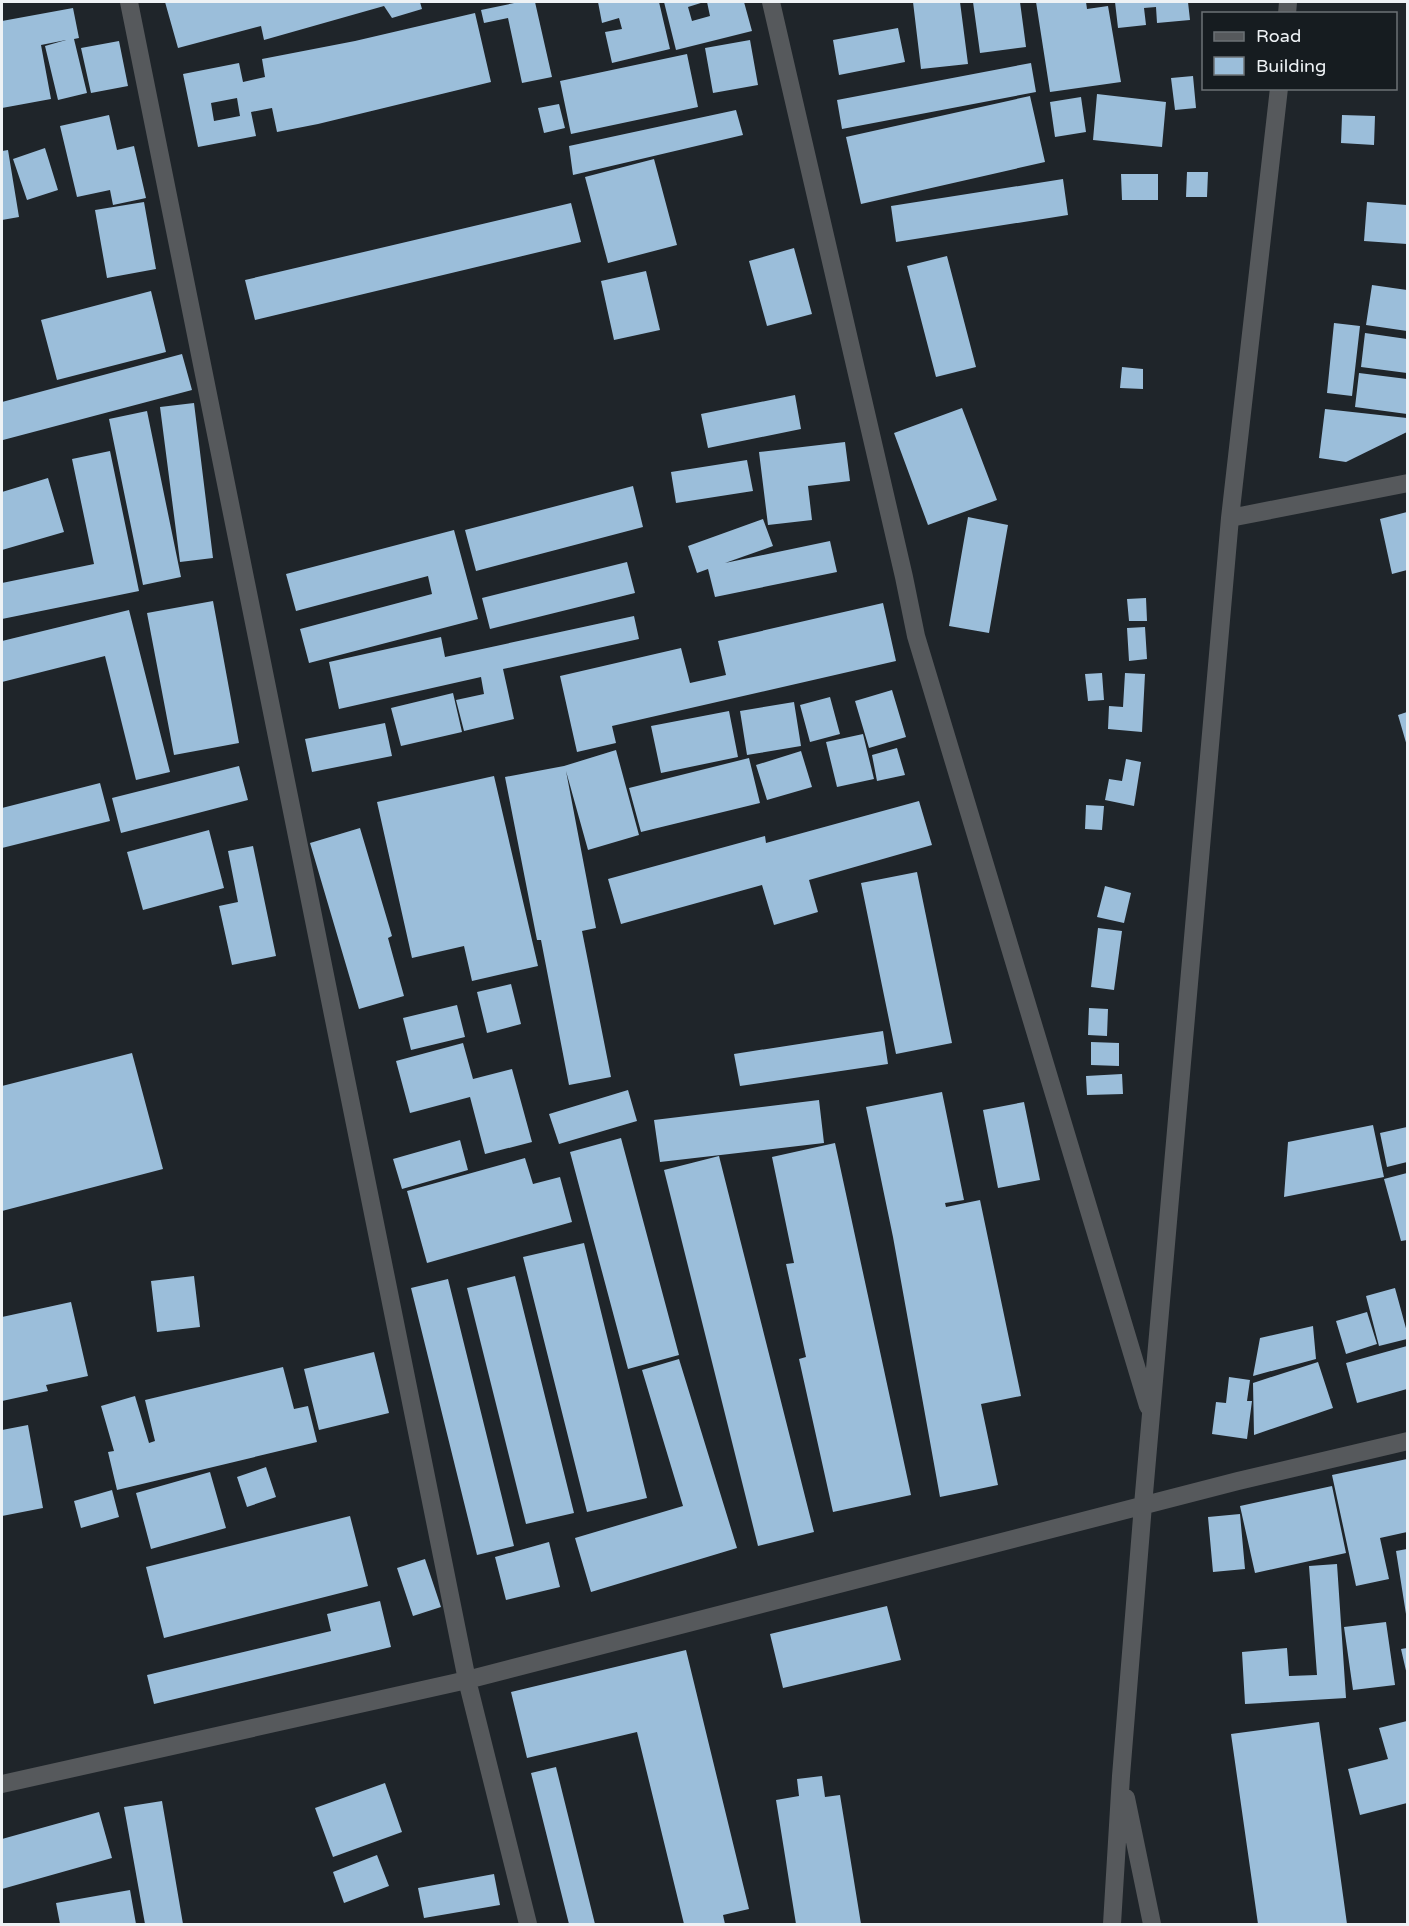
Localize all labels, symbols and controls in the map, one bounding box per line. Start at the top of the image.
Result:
legend [1202,12,1397,90]
text: Road [1256,25,1301,47]
text: Building [1256,55,1326,77]

